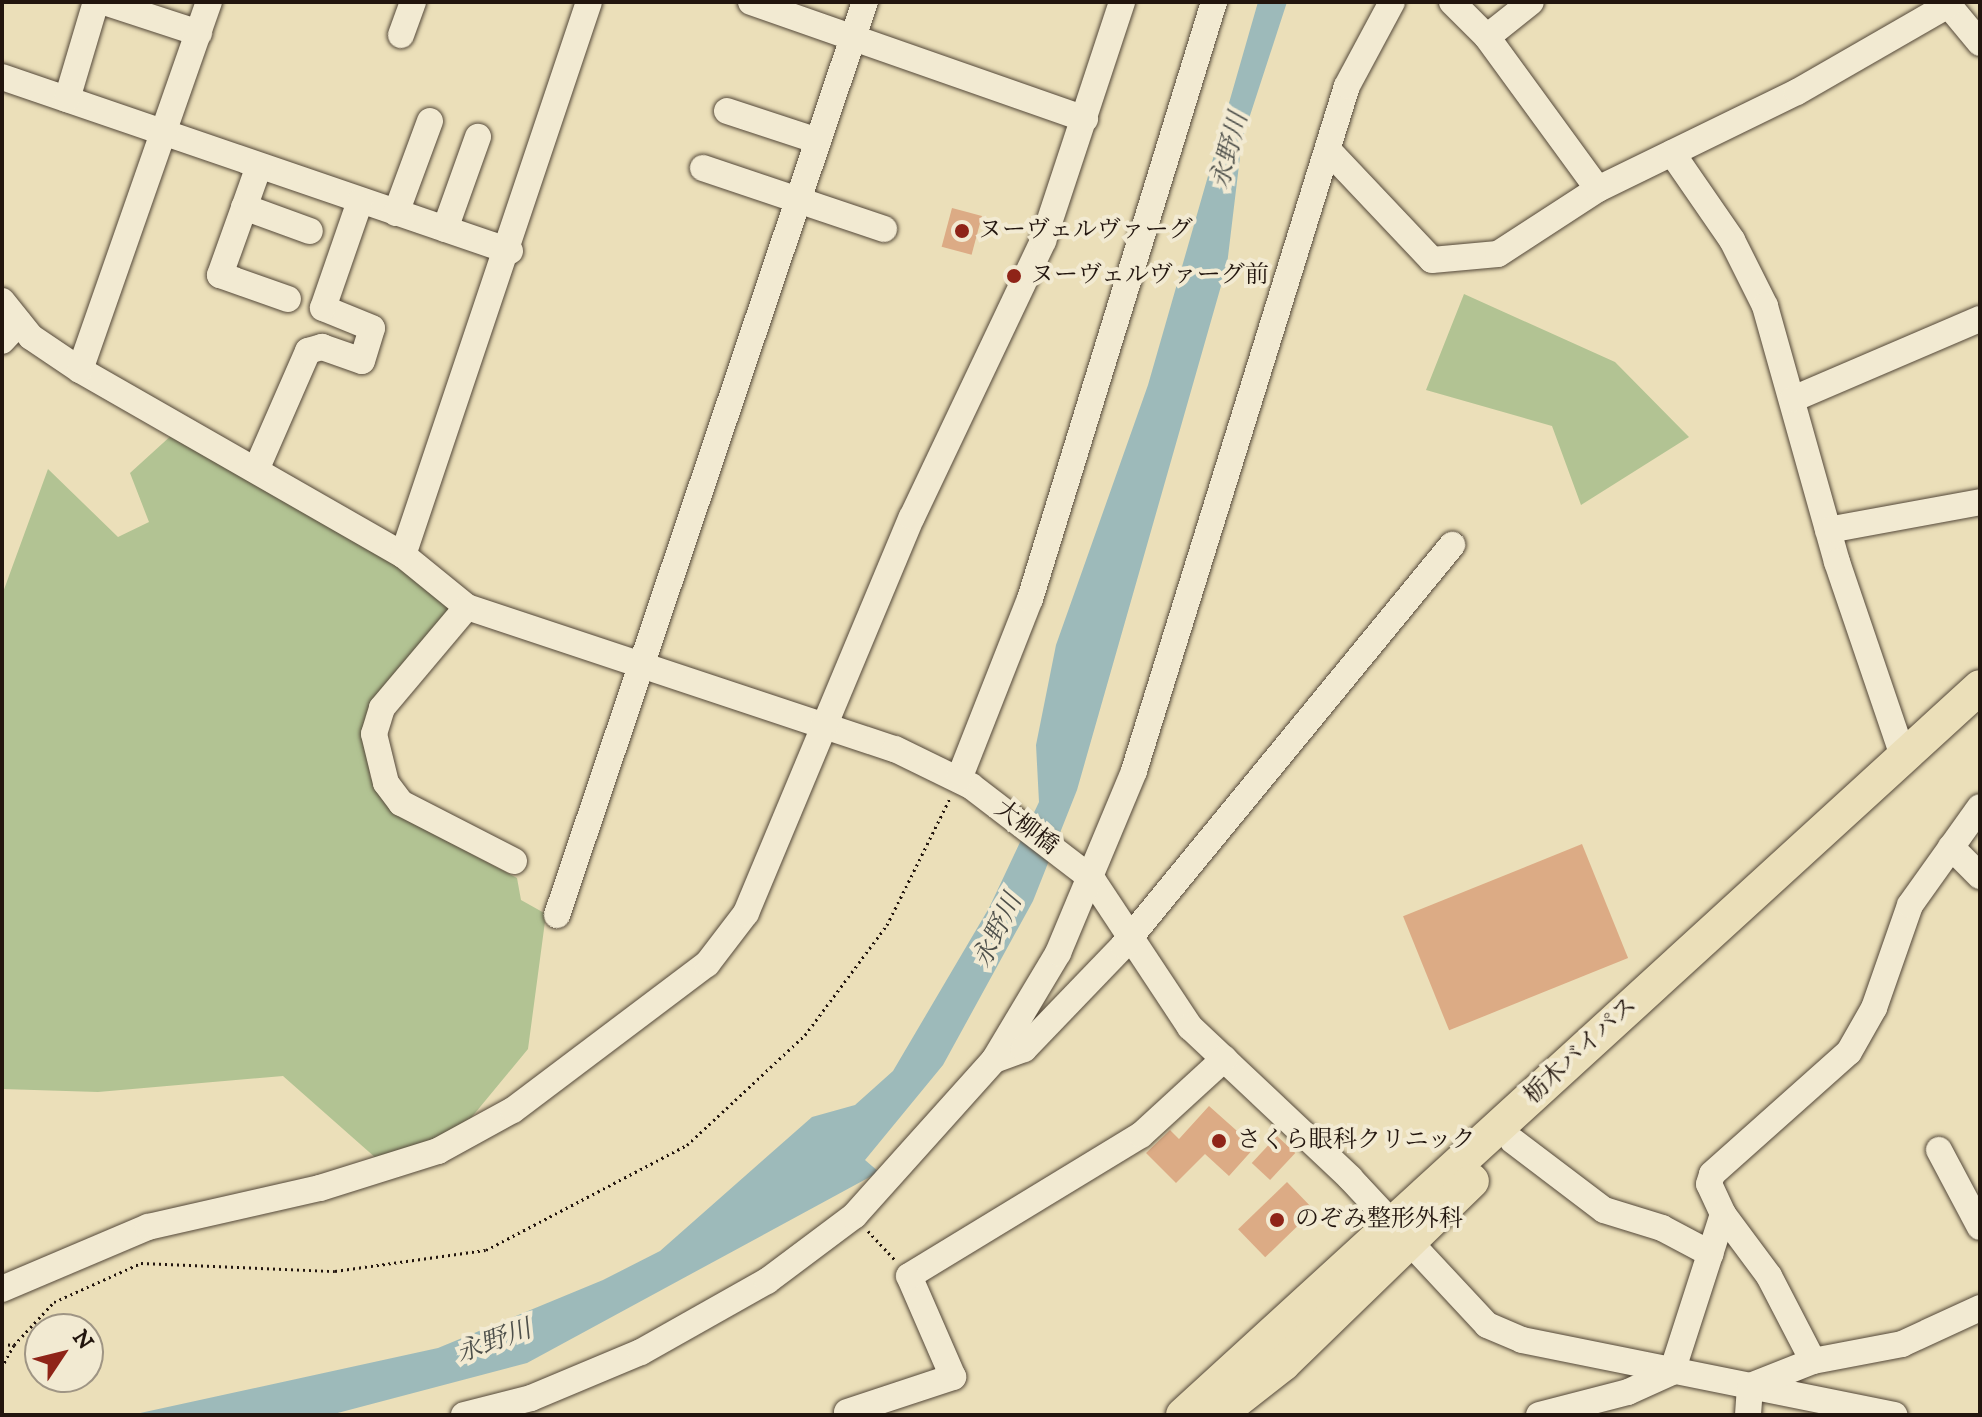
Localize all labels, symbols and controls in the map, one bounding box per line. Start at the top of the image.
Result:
water label: 永野川 [1205,109,1255,193]
place label: ヌーヴェルヴァーグ [978,217,1194,245]
marker: ヌーヴェルヴァーグ [953,222,971,240]
place label: ヌーヴェルヴァーグ前 [1030,262,1270,290]
marker: ヌーヴェルヴァーグ前 [1005,267,1023,285]
street label: 大柳橋 [989,795,1063,861]
water label: 永野川 [967,889,1029,973]
street label: 栃木バイパス [1519,991,1643,1111]
place label: さくら眼科クリニック [1237,1127,1477,1155]
marker: さくら眼科クリニック [1208,1130,1230,1152]
place label: のぞみ整形外科 [1295,1206,1463,1234]
marker: のぞみ整形外科 [1266,1209,1288,1231]
north arrow [24,1313,104,1393]
water label: 永野川 [452,1314,536,1370]
text: N [66,1325,99,1355]

